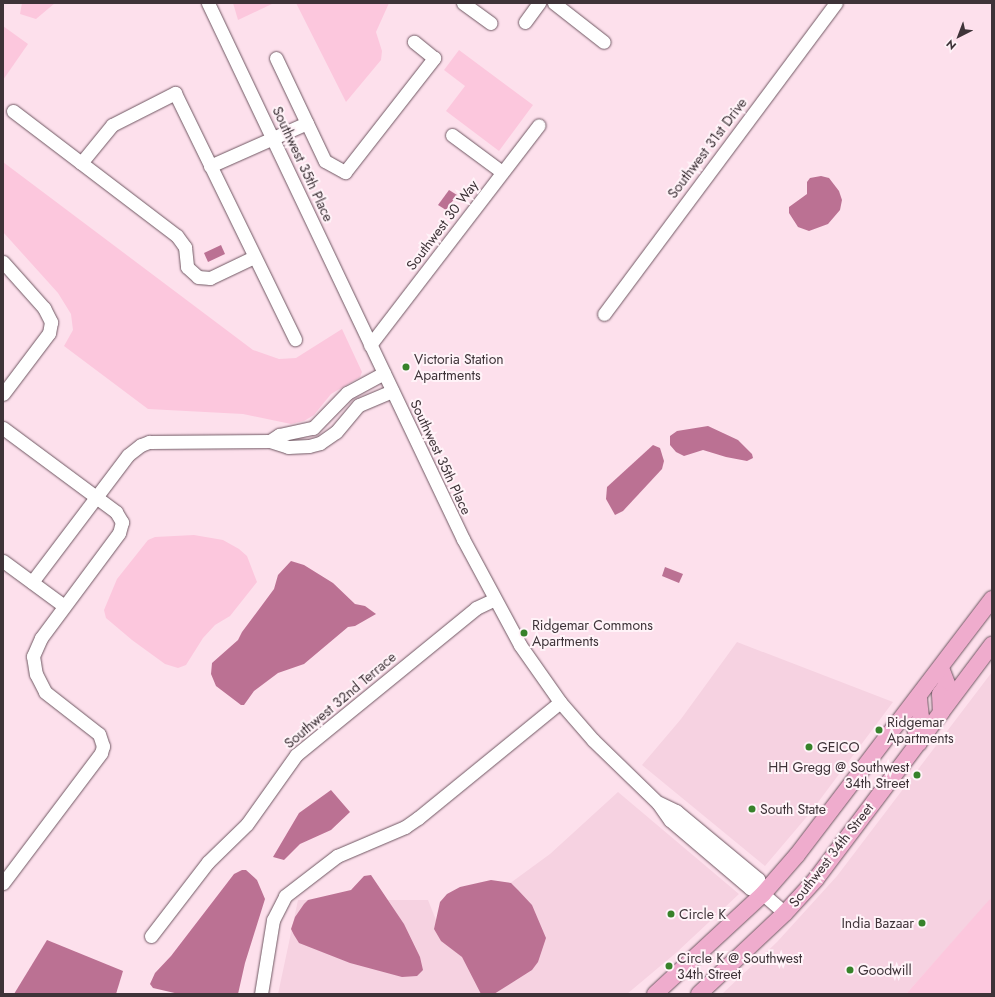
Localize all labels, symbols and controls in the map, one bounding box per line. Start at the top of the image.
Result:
north arrow [939,16,979,56]
text: N [942,36,960,54]
street label: Southwest 31st Drive [664,95,750,201]
street label: Southwest 35th Place [269,104,337,224]
street label: Southwest 30 Way [403,177,481,273]
place label: Victoria Station Apartments [414,351,504,384]
marker: Victoria Station Apartments [401,362,411,372]
street label: Southwest 35th Place [407,397,475,517]
place label: Ridgemar Commons Apartments [532,617,653,650]
marker: Ridgemar Commons Apartments [519,628,529,638]
street label: Southwest 32nd Terrace [281,648,399,752]
place label: Ridgemar Apartments [887,714,954,746]
marker: Ridgemar Apartments [874,725,884,735]
place label: GEICO [817,739,860,755]
marker: GEICO [804,742,814,752]
place label: HH Gregg @ Southwest 34th Street [768,759,909,792]
marker: HH Gregg @ Southwest 34th Street [912,770,922,780]
street label: Southwest 34th Street [785,800,877,910]
place label: South State [760,801,826,817]
marker: South State [747,804,757,814]
place label: Circle K [679,906,726,922]
marker: Circle K [666,909,676,919]
place label: India Bazaar [841,915,914,931]
marker: India Bazaar [917,918,927,928]
place label: Circle K @ Southwest 34th Street [677,950,802,982]
marker: Circle K @ Southwest 34th Street [664,961,674,971]
place label: Goodwill [858,962,912,978]
marker: Goodwill [845,965,855,975]

